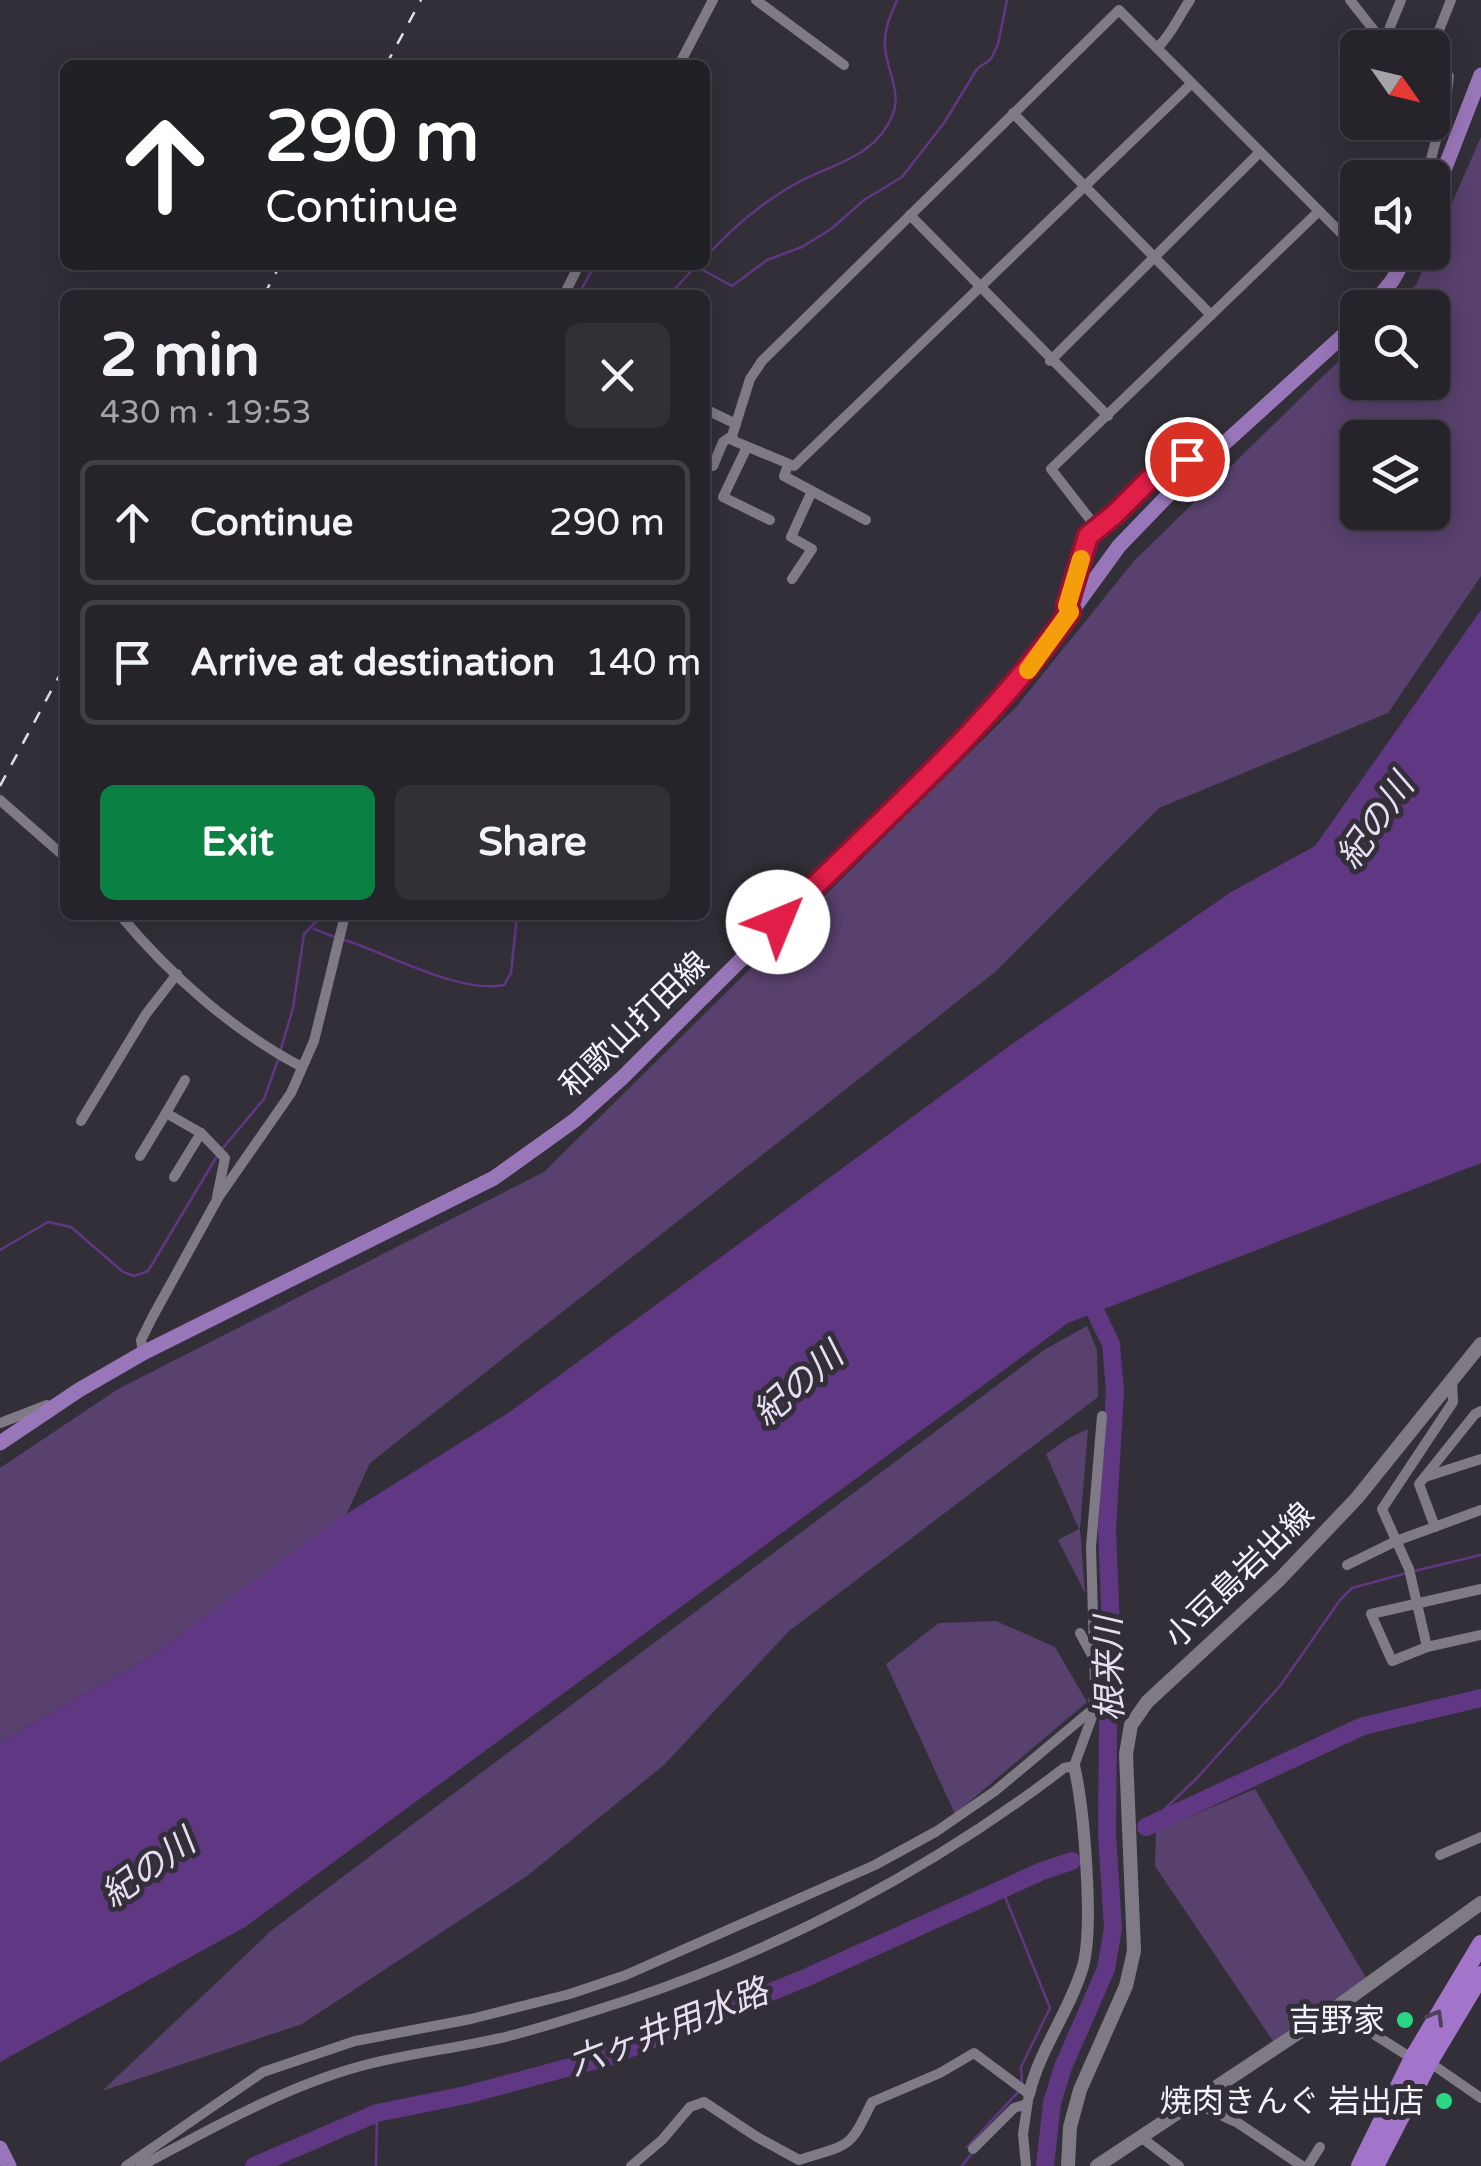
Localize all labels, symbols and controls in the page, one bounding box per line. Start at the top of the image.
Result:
north arrow [1340,30,1450,140]
map controls [1340,30,1450,530]
text: 290 m [265,96,479,180]
icon: ahead [100,100,230,230]
button: sound [1340,160,1450,270]
text: Continue [265,181,458,235]
button: search [1340,290,1450,400]
text: 2 min [100,320,260,392]
button: close [565,323,670,428]
text: 430 m · 19:53 [100,394,312,432]
pin [1145,417,1230,502]
button: layers [1340,420,1450,530]
icon: arrive [1160,432,1215,487]
icon: ahead [105,495,160,550]
text: Continue [190,500,353,546]
text: 290 m [549,500,665,546]
icon: arrive [105,635,160,690]
text: Arrive at destination [190,640,555,686]
text: 140 m [585,640,701,686]
water label: 紀の川 [1328,763,1425,877]
button: Exit [100,785,375,900]
button: Share [395,785,670,900]
position arrow [726,870,830,974]
street label: 和歌山打田線 [552,944,717,1105]
water label: 紀の川 [745,1332,855,1435]
street label: 小豆島岩出線 [1157,1495,1322,1656]
water label: 根来川 [1088,1612,1132,1722]
water label: 紀の川 [94,1819,207,1917]
water label: 六ヶ井用水路 [563,1970,777,2085]
place label: 吉野家 [1289,2002,1385,2040]
marker: 吉野家 [1394,2009,1416,2031]
one-way arrow [1424,2010,1444,2028]
place label: 焼肉きんぐ 岩出店 [1160,2083,1424,2121]
marker: 焼肉きんぐ 岩出店 [1433,2090,1455,2112]

